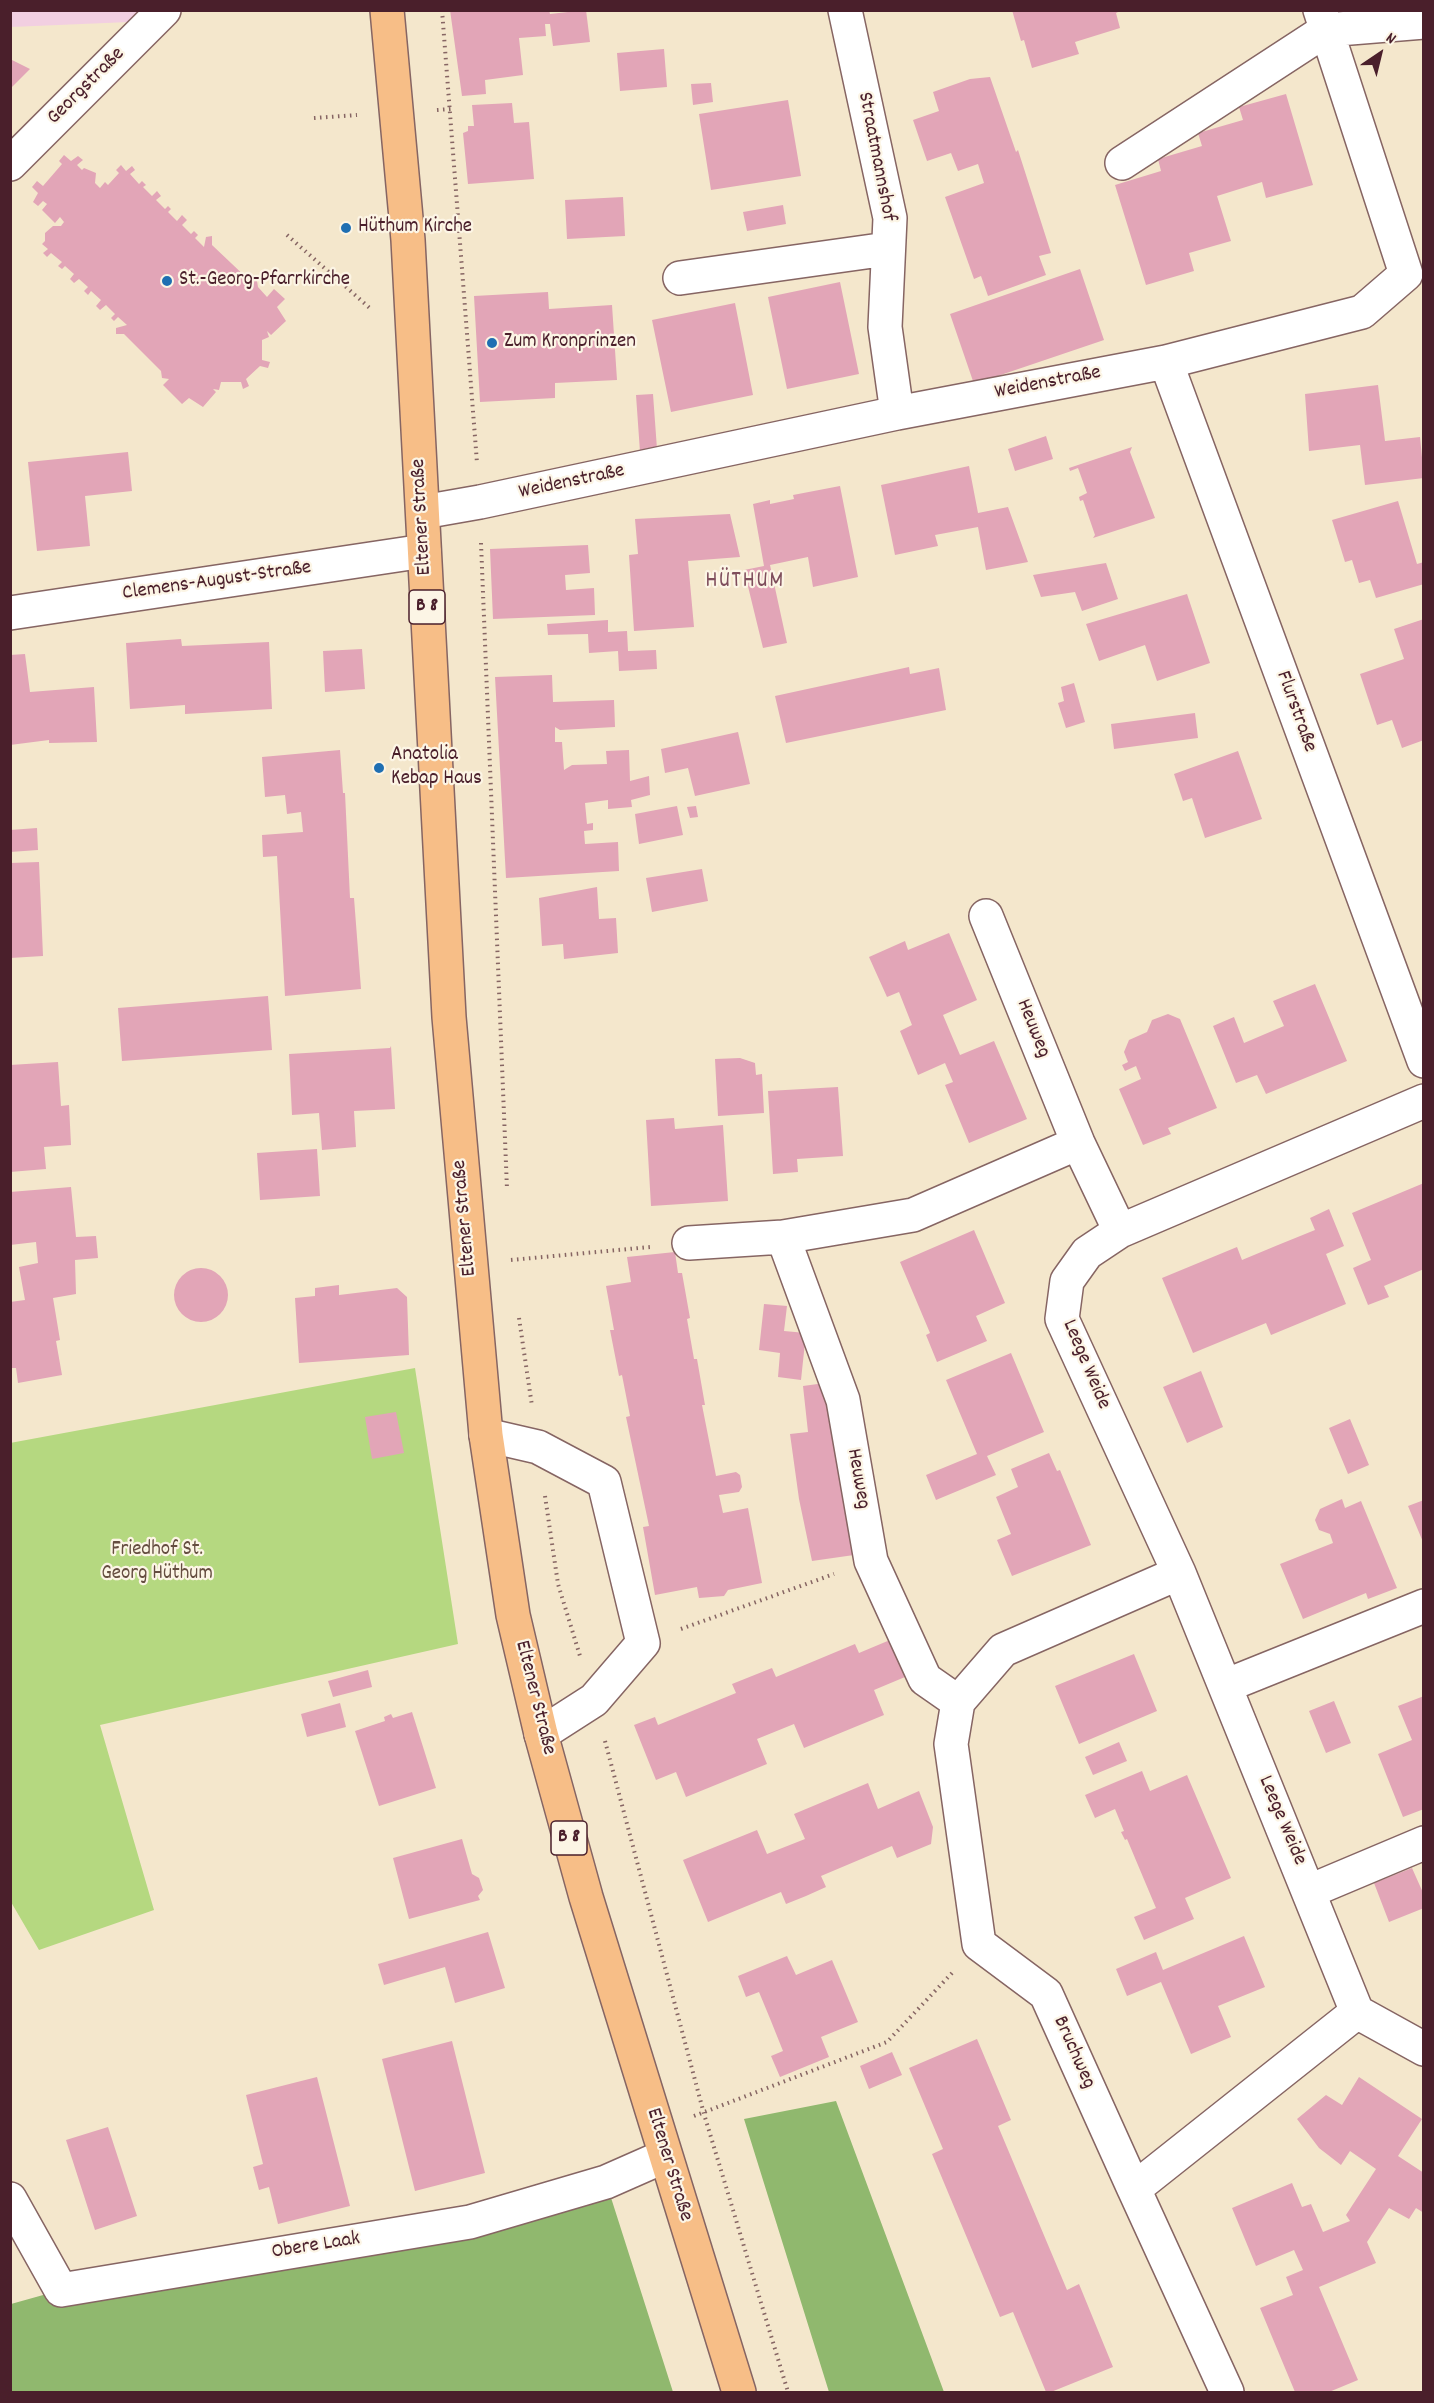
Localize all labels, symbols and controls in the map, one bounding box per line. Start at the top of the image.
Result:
north arrow [1350,24,1410,84]
text: N [1381,27,1400,51]
street label: Georgstraße [43,43,131,131]
street label: Straatmannshof [850,90,900,224]
place label: Hüthum Kirche [358,215,472,241]
marker: Hüthum Kirche [339,221,353,235]
place label: St.-Georg-Pfarrkirche [179,268,350,294]
marker: St.-Georg-Pfarrkirche [160,274,174,288]
place label: Zum Kronprinzen [504,330,636,356]
marker: Zum Kronprinzen [485,336,499,350]
street label: Weidenstraße [993,361,1103,407]
street label: Eltener Straße [407,458,439,576]
street label: Weidenstraße [517,460,627,506]
street label: Clemens-August-Straße [121,556,313,608]
district label: HÜTHUM [705,569,785,597]
road number: B 8 [409,590,445,624]
street label: Flurstraße [1269,668,1321,756]
place label: Anatolia Kebap Haus [391,743,482,793]
marker: Anatolia Kebap Haus [372,761,386,775]
street label: Heuweg [1009,996,1055,1062]
street label: Eltener Straße [448,1159,484,1277]
street label: Leege Weide [1055,1317,1115,1413]
street label: Heuweg [839,1447,875,1511]
park label: Friedhof St. Georg Hüthum [101,1538,213,1588]
street label: Eltener Straße [508,1638,560,1758]
street label: Leege Weide [1251,1773,1311,1869]
road number: B 8 [551,1821,587,1855]
street label: Bruchweg [1046,2013,1100,2093]
street label: Eltener Straße [639,2105,697,2225]
street label: Obere Laak [270,2228,362,2266]

